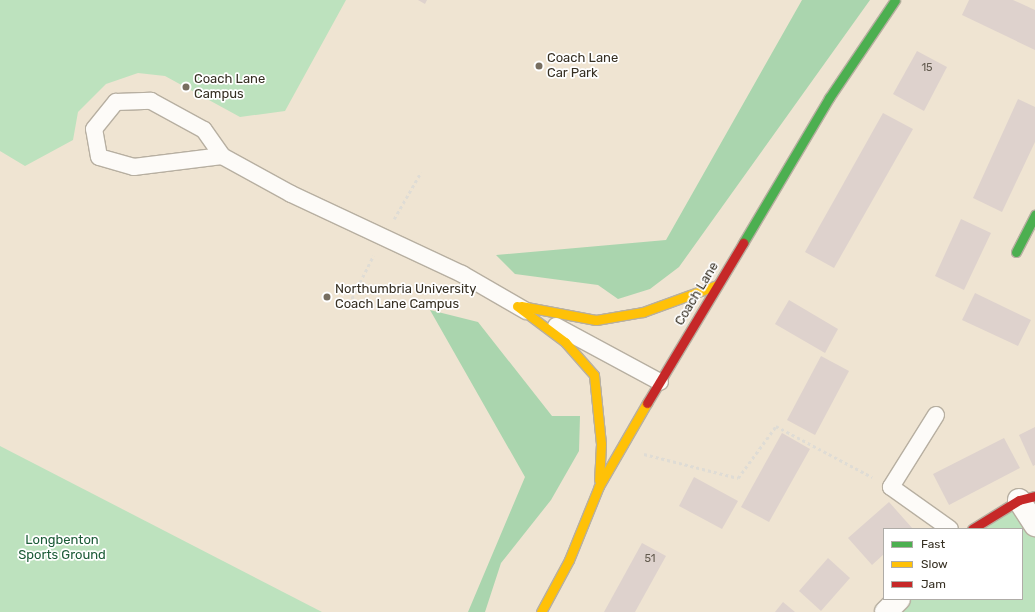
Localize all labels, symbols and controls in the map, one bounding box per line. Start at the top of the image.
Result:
place label: Coach Lane Car Park [547,51,618,82]
marker: Coach Lane Car Park [534,61,544,71]
house number: 15 [921,61,933,75]
place label: Coach Lane Campus [194,72,265,103]
marker: Coach Lane Campus [181,82,191,92]
street label: Coach Lane [672,259,722,329]
place label: Northumbria University Coach Lane Campus [335,282,476,313]
marker: Northumbria University Coach Lane Campus [322,292,332,302]
legend [883,528,1023,600]
park label: Longbenton Sports Ground [18,533,106,564]
text: Fast [921,537,945,551]
house number: 51 [644,552,656,566]
text: Slow [921,557,948,571]
text: Jam [921,577,946,591]

